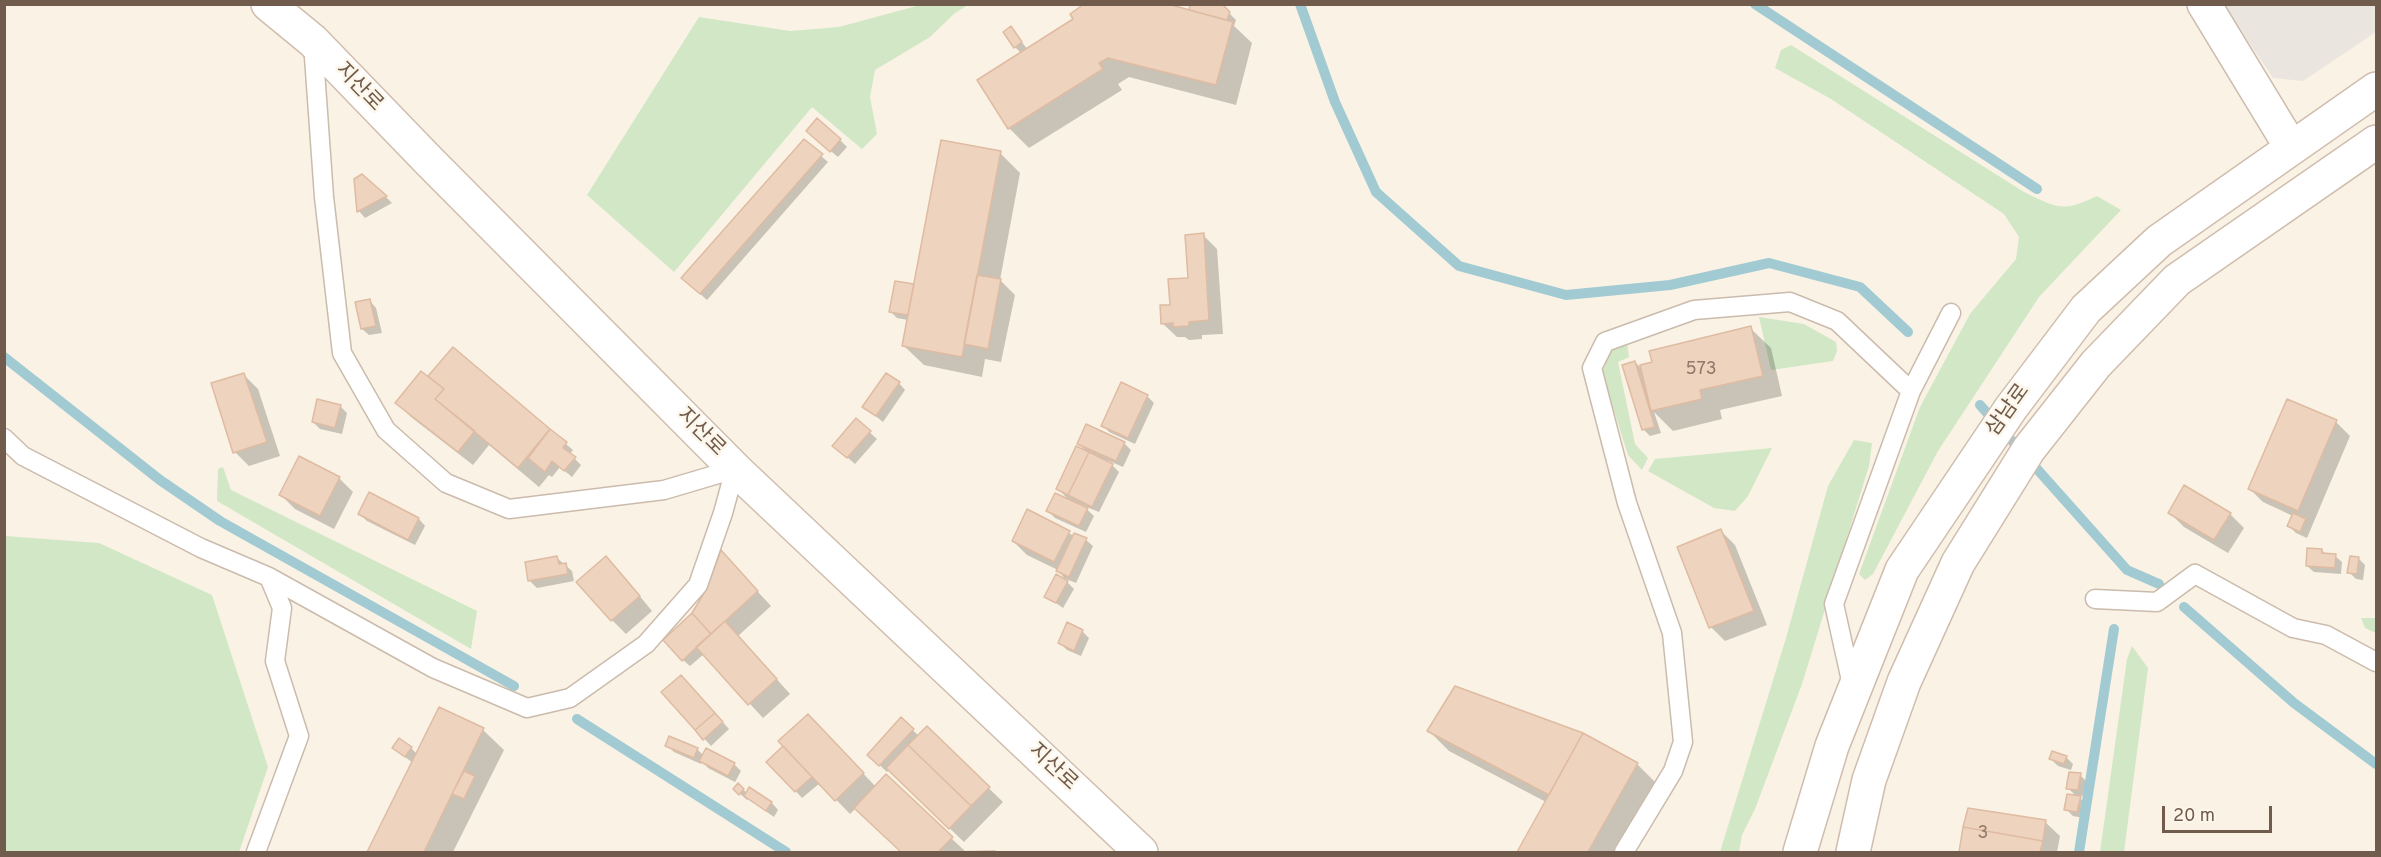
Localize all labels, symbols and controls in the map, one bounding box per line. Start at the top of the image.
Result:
street label: 지산로 [329,58,387,118]
house number: 573 [1686,359,1716,381]
street label: 삼남로 [1982,380,2036,442]
street label: 지산로 [671,404,729,462]
street label: 지산로 [1022,739,1082,797]
scale bar [2165,794,2274,832]
text: 20 m [2173,805,2215,828]
house number: 3 [1978,823,1988,845]

